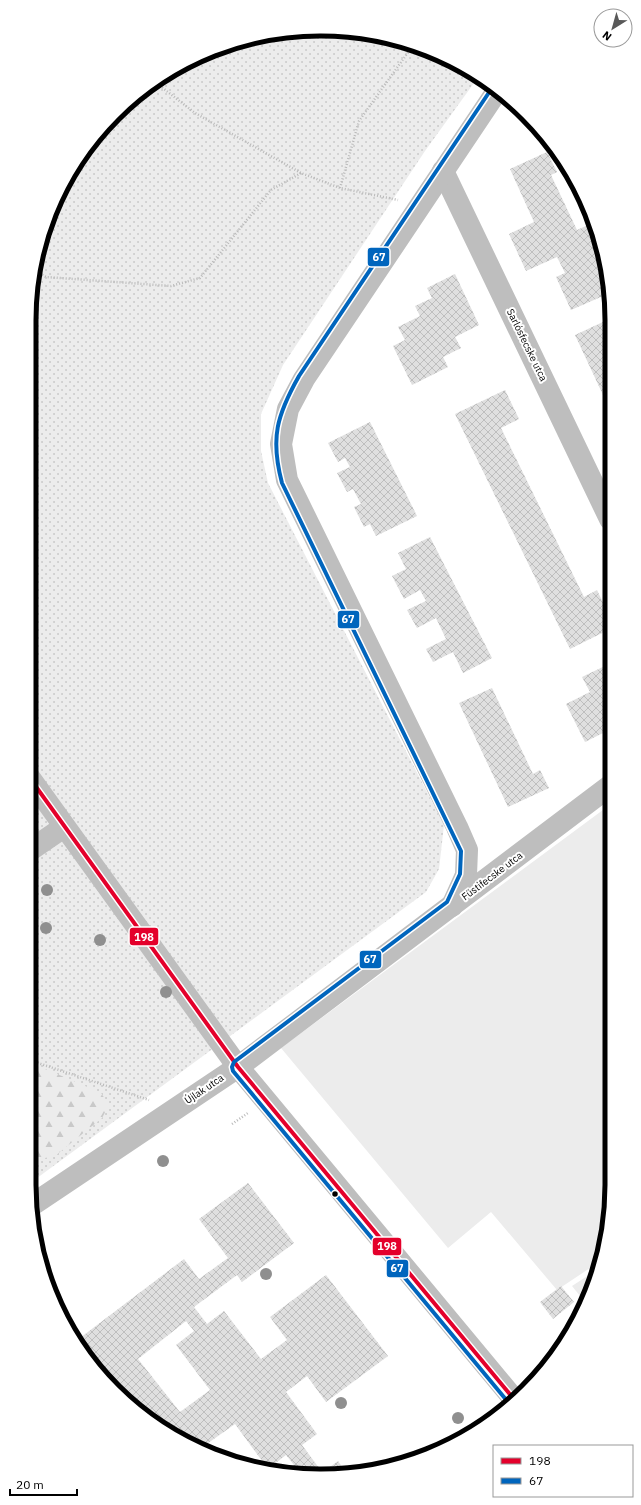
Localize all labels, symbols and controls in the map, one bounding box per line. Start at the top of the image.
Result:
north arrow [593,8,633,48]
text: N [600,28,614,44]
line badge: 67 [367,247,390,267]
text: 67 [372,250,386,264]
street label: Sarlósfecske utca [504,307,550,384]
line badge: 67 [337,610,360,629]
text: 67 [341,612,355,626]
street label: Füstifecske utca [459,848,526,903]
line badge: 198 [129,927,159,946]
text: 198 [134,930,154,944]
line badge: 67 [359,950,382,969]
text: 67 [363,952,377,966]
street label: Újlak utca [182,1071,227,1107]
unlabelled marker [330,1189,340,1199]
line badge: 198 [372,1237,402,1256]
text: 198 [377,1239,397,1253]
line badge: 67 [386,1259,409,1278]
text: 67 [390,1261,404,1275]
legend [493,1445,633,1497]
text: 198 [529,1453,551,1468]
scale bar [10,1471,77,1497]
text: 67 [529,1473,543,1488]
text: 20 m [16,1477,44,1492]

